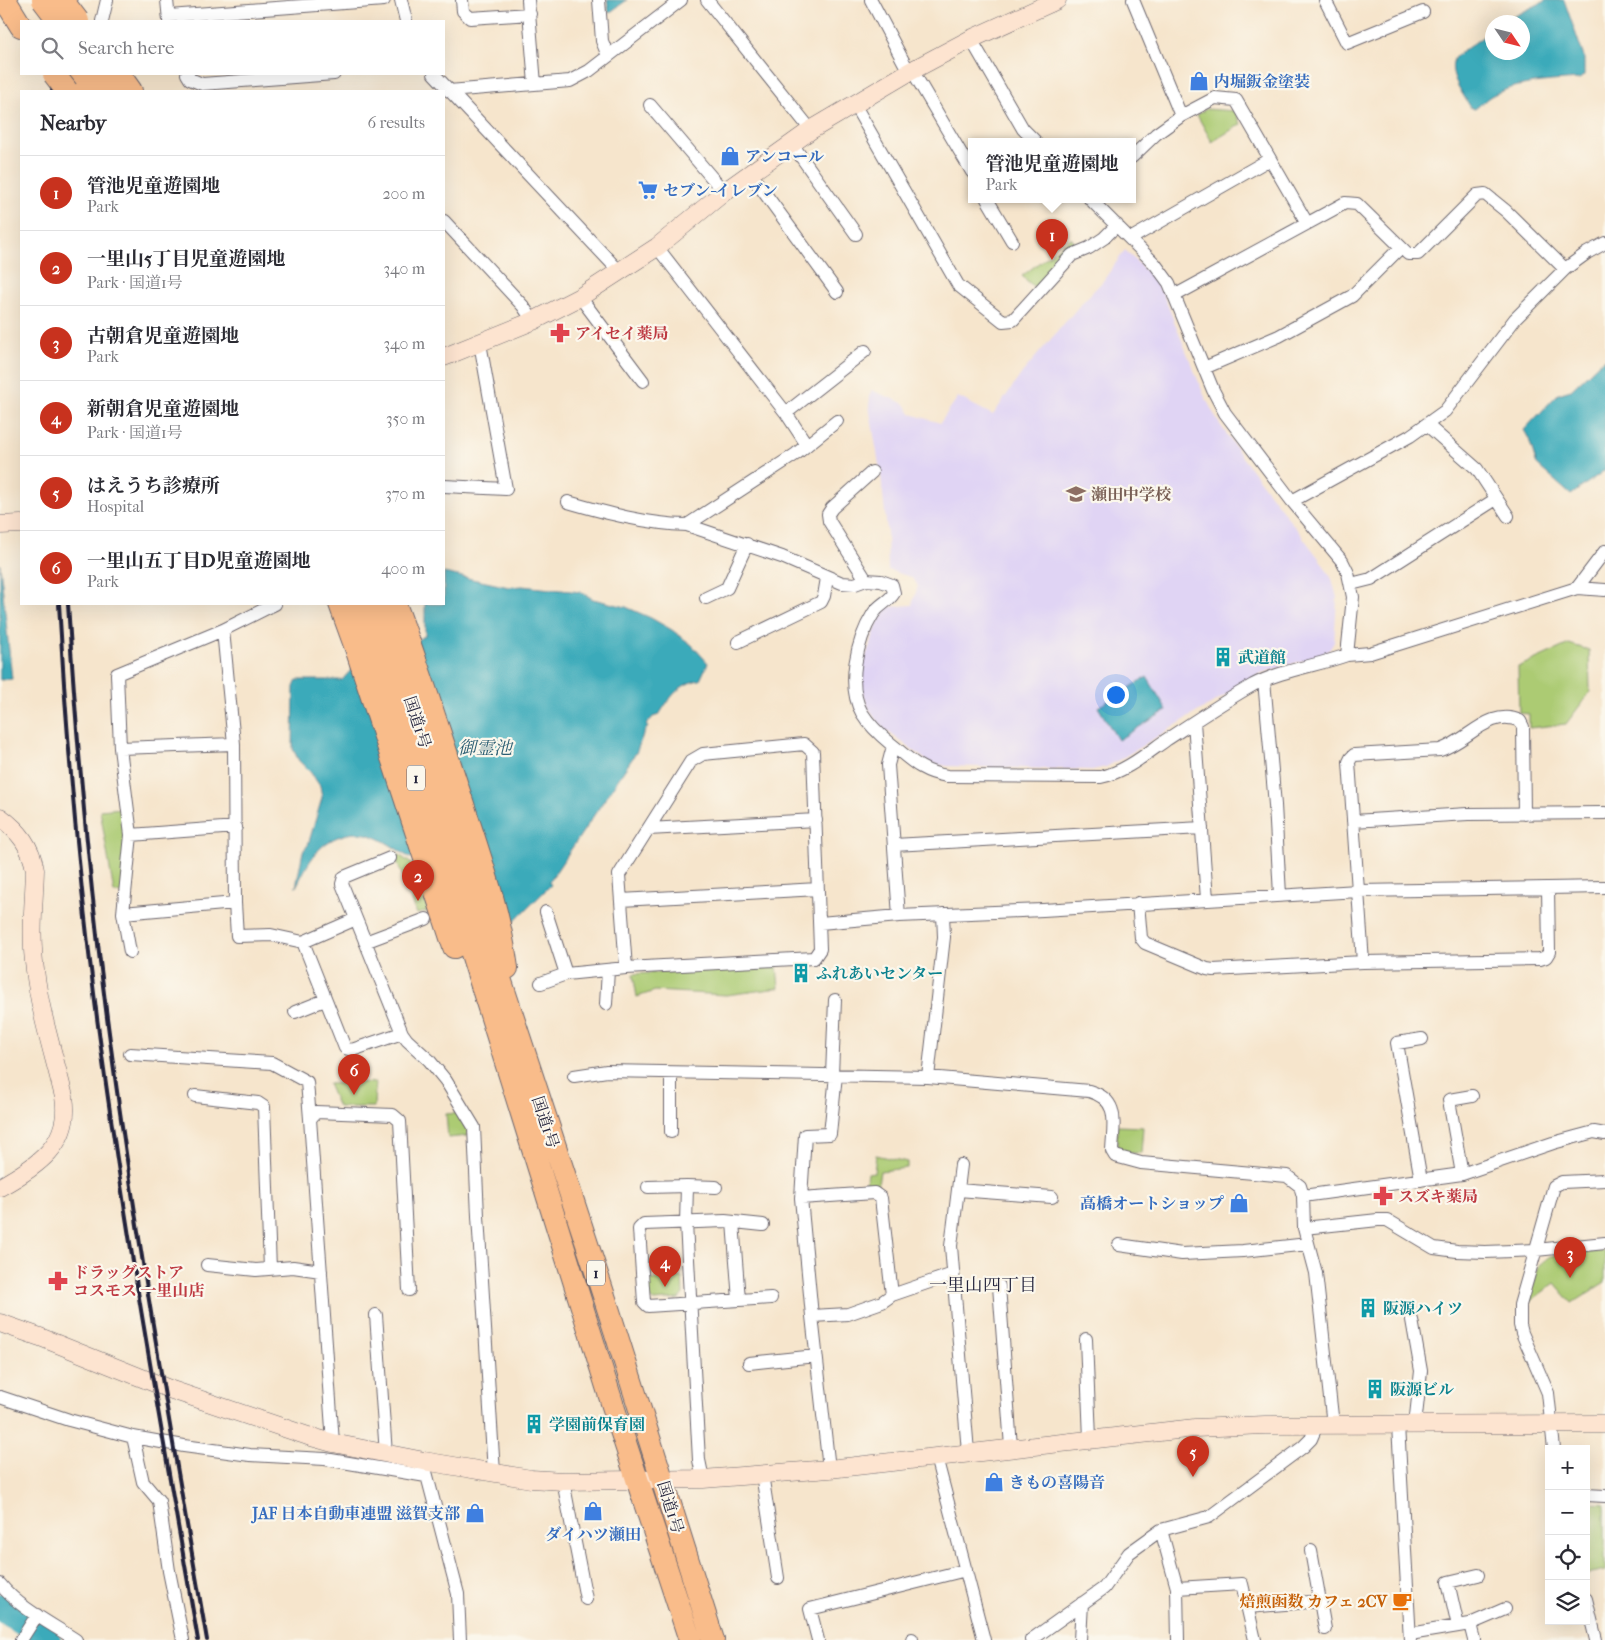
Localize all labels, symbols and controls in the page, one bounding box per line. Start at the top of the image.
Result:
north arrow [1485,15,1530,60]
search box [20,20,445,75]
icon: search [38,34,66,62]
text: Search here [78,37,174,59]
shop icon: 内堀鈑金塗装 [1188,70,1210,92]
place label: 内堀鈑金塗装 [1214,72,1310,91]
text: Nearby [40,111,106,135]
text: 6 results [367,113,425,132]
popup [968,138,1136,203]
shop icon: アンコール [719,145,741,167]
place label: アンコール [745,147,824,166]
text: 管池児童遊園地 [985,153,1119,175]
text: 管池児童遊園地 [87,175,220,197]
text: Park [985,175,1017,194]
supermarket icon: セブン-イレブン [637,179,659,201]
place label: セブン-イレブン [663,181,778,200]
text: 1 [53,184,59,203]
text: 200 m [382,184,425,203]
text: Park [87,197,119,216]
pin: 1 [1036,219,1068,260]
text: 一里山5丁目児童遊園地 [87,248,285,270]
text: 2 [52,259,60,278]
text: 340 m [383,259,425,278]
text: Park · 国道1号 [87,273,183,292]
pharmacy icon: アイセイ薬局 [549,322,571,344]
place label: アイセイ薬局 [575,324,669,343]
text: 古朝倉児童遊園地 [87,325,239,347]
text: 3 [53,334,59,353]
text: 340 m [383,334,425,353]
text: Park [87,347,119,366]
text: 新朝倉児童遊園地 [87,398,239,420]
text: 4 [51,409,61,428]
text: 350 m [386,409,425,428]
text: Park · 国道1号 [87,423,183,442]
text: はえうち診療所 [87,475,220,497]
school or university icon: 瀬田中学校 [1065,483,1087,505]
text: 5 [53,484,59,503]
text: 370 m [385,484,425,503]
place label: 瀬田中学校 [1091,485,1172,504]
text: Hospital [87,497,144,516]
text: 一里山五丁目D児童遊園地 [87,550,311,572]
text: 6 [52,559,60,578]
text: 400 m [381,559,425,578]
text: Park [87,572,119,591]
building icon: 武道館 [1212,646,1234,668]
place label: 武道館 [1238,648,1286,667]
your location [1103,682,1129,708]
street label: 国道1号 [400,694,435,751]
water label: 御霊池 [458,738,514,759]
road number: 1 [407,766,425,790]
pin: 2 [402,860,434,901]
building icon: ふれあいセンター [790,962,812,984]
place label: ふれあいセンター [816,964,943,983]
pin: 6 [338,1054,370,1095]
street label: 国道1号 [528,1094,563,1151]
pharmacy icon: スズキ薬局 [1372,1185,1394,1207]
place label: スズキ薬局 [1398,1187,1478,1206]
shop icon: 高橋オートショップ [1228,1192,1250,1214]
place label: 高橋オートショップ [1080,1194,1224,1213]
pin: 3 [1554,1237,1586,1278]
pin: 4 [649,1246,681,1287]
road number: 1 [587,1260,605,1286]
place label: ドラッグストア コスモス 一里山店 [73,1263,204,1300]
pharmacy icon: ドラッグストア コスモス 一里山店 [47,1270,69,1292]
district label: 一里山四丁目 [929,1275,1037,1296]
building icon: 阪源ハイツ [1357,1297,1379,1319]
place label: 阪源ハイツ [1383,1299,1463,1318]
building icon: 阪源ビル [1364,1378,1386,1400]
place label: 阪源ビル [1390,1380,1454,1399]
building icon: 学園前保育園 [523,1413,545,1435]
place label: 学園前保育園 [549,1415,645,1434]
pin: 5 [1177,1436,1209,1477]
map controls [1545,1445,1590,1625]
button: + [1545,1445,1590,1490]
shop icon: きもの喜陽音 [983,1471,1005,1493]
place label: きもの喜陽音 [1009,1473,1105,1492]
street label: 国道1号 [654,1479,687,1536]
button: − [1545,1490,1590,1535]
shop icon: ダイハツ瀬田 [582,1500,604,1522]
shop icon: JAF 日本自動車連盟 滋賀支部 [464,1502,486,1524]
place label: JAF 日本自動車連盟 滋賀支部 [250,1504,461,1524]
place label: ダイハツ瀬田 [545,1525,641,1544]
button: locate [1545,1535,1590,1580]
button: layers [1545,1580,1590,1625]
cafe icon: 焙煎函数 カフェ 2CV [1391,1590,1413,1612]
place label: 焙煎函数 カフェ 2CV [1239,1592,1389,1611]

